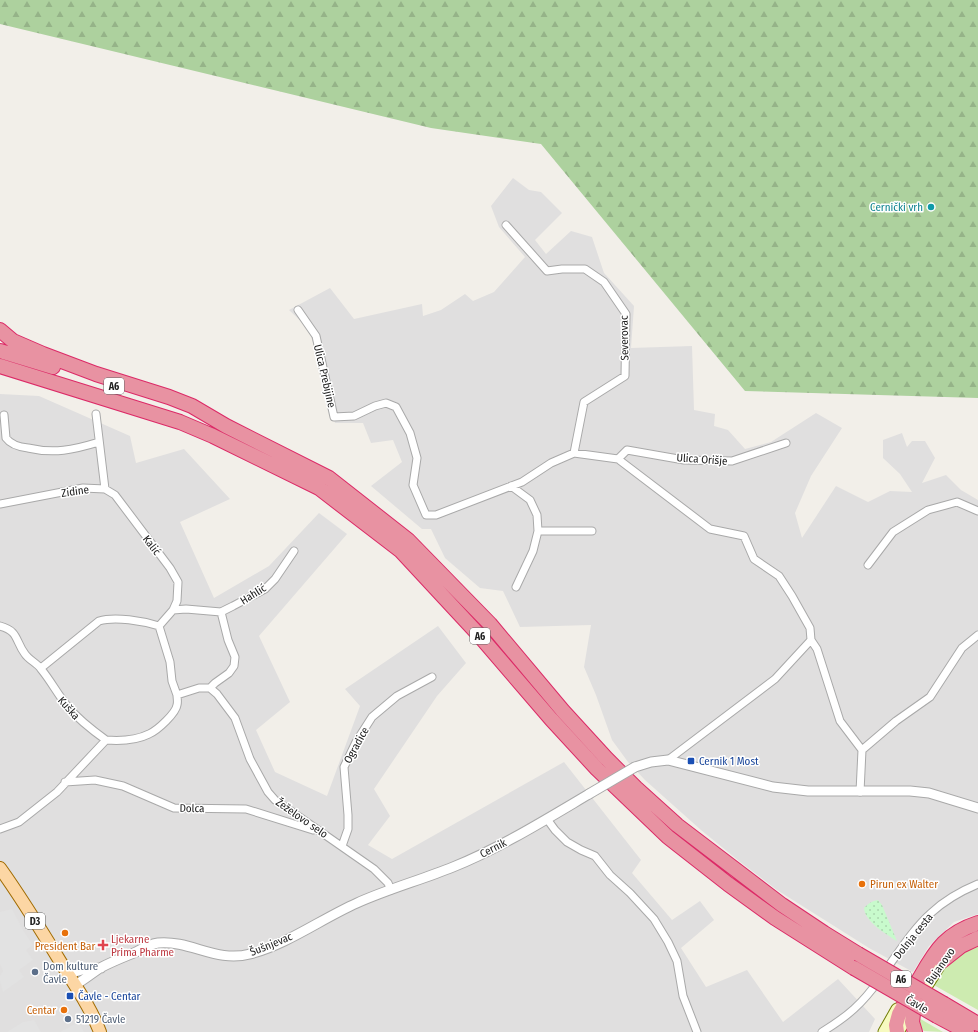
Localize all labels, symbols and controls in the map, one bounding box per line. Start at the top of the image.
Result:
place label: Cernički vrh [870,201,923,214]
marker: Cernički vrh [926,202,936,212]
street label: Severovac [618,315,631,361]
street label: Ulica Prebijine [311,343,338,409]
road number: A6 [104,378,124,394]
street label: Ulica Orišje [676,451,728,468]
street label: Zidine [60,483,90,500]
street label: Kalić [140,533,163,558]
street label: Hahlić [238,581,269,607]
road number: A6 [470,628,490,644]
street label: Kuška [55,694,82,723]
street label: Ogradice [341,725,372,766]
place label: Cernik 1 Most [699,755,759,768]
marker: Cernik 1 Most [686,756,696,766]
street label: Žeželovo selo [273,795,331,841]
street label: Dolca [179,802,205,815]
street label: Cernik [478,836,510,861]
place label: Pirun ex Walter [870,878,938,891]
marker: Pirun ex Walter [857,879,867,889]
street label: Dolnja cesta [891,911,936,962]
road number: D3 [25,913,45,929]
marker: President Bar [60,928,70,938]
street label: Šušnjevac [248,929,295,959]
place label: Ljekarne Prima Pharme [111,933,174,959]
place label: President Bar [35,940,95,953]
marker: Ljekarne Prima Pharme [98,940,108,950]
street label: Bujanovo [923,945,958,987]
place label: Dom kulture Čavle [43,960,98,986]
marker: Dom kulture Čavle [30,967,40,977]
road number: A6 [891,971,911,987]
place label: Čavle - Centar [78,989,141,1003]
marker: Čavle - Centar [65,991,75,1001]
street label: Čavle [903,992,931,1016]
place label: Centar [27,1004,56,1017]
marker: Centar [59,1005,69,1015]
place label: 51219 Čavle [76,1012,126,1026]
marker: 51219 Čavle [63,1014,73,1024]

